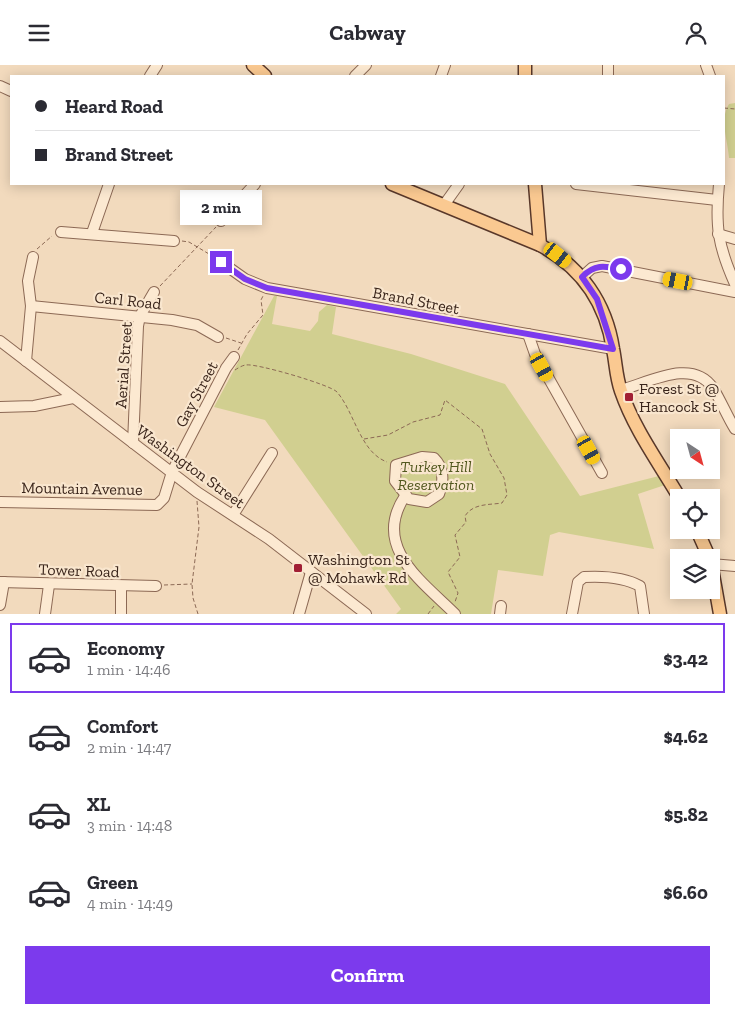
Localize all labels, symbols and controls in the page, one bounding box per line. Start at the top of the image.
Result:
icon: menu [25,19,53,47]
text: Cabway [329,19,406,46]
icon: person [682,19,710,47]
text: Heard Road [65,95,163,118]
text: Brand Street [65,143,173,166]
callout: 2 min [180,189,262,225]
text: 2 min [201,198,241,217]
car [541,240,574,270]
route end [210,251,232,273]
route start [610,258,632,280]
car [661,271,694,291]
street label: Brand Street [371,283,461,318]
street label: Carl Road [94,288,162,313]
street label: Aerial Street [111,321,136,409]
car [528,350,555,384]
street label: Gay Street [171,358,222,431]
place label: Forest St @ Hancock St [639,379,719,416]
marker: Forest St @ Hancock St [623,391,635,403]
street label: Washington Street [133,421,249,512]
north arrow [670,429,720,479]
map controls [670,429,720,599]
car [575,433,602,467]
park label: Turkey Hill Reservation [398,457,474,494]
street label: Mountain Avenue [21,478,143,499]
button: locate [670,489,720,539]
button: layers [670,549,720,599]
place label: Washington St @ Mohawk Rd [308,550,410,587]
street label: Tower Road [38,560,120,581]
marker: Washington St @ Mohawk Rd [292,562,304,574]
icon: car [27,636,72,681]
text: Economy [87,637,165,660]
text: $3.42 [663,647,708,670]
text: 1 min · 14:46 [87,660,171,679]
icon: car [27,714,72,759]
text: Comfort [87,715,158,738]
text: $4.62 [663,725,708,748]
text: 2 min · 14:47 [87,738,171,757]
icon: car [27,792,72,837]
text: XL [87,793,110,816]
text: $5.82 [664,803,708,826]
text: 3 min · 14:48 [87,816,172,835]
icon: car [27,870,72,915]
text: Green [87,871,138,894]
text: $6.60 [663,881,708,904]
text: 4 min · 14:49 [87,894,173,913]
button: Confirm [25,946,710,1004]

